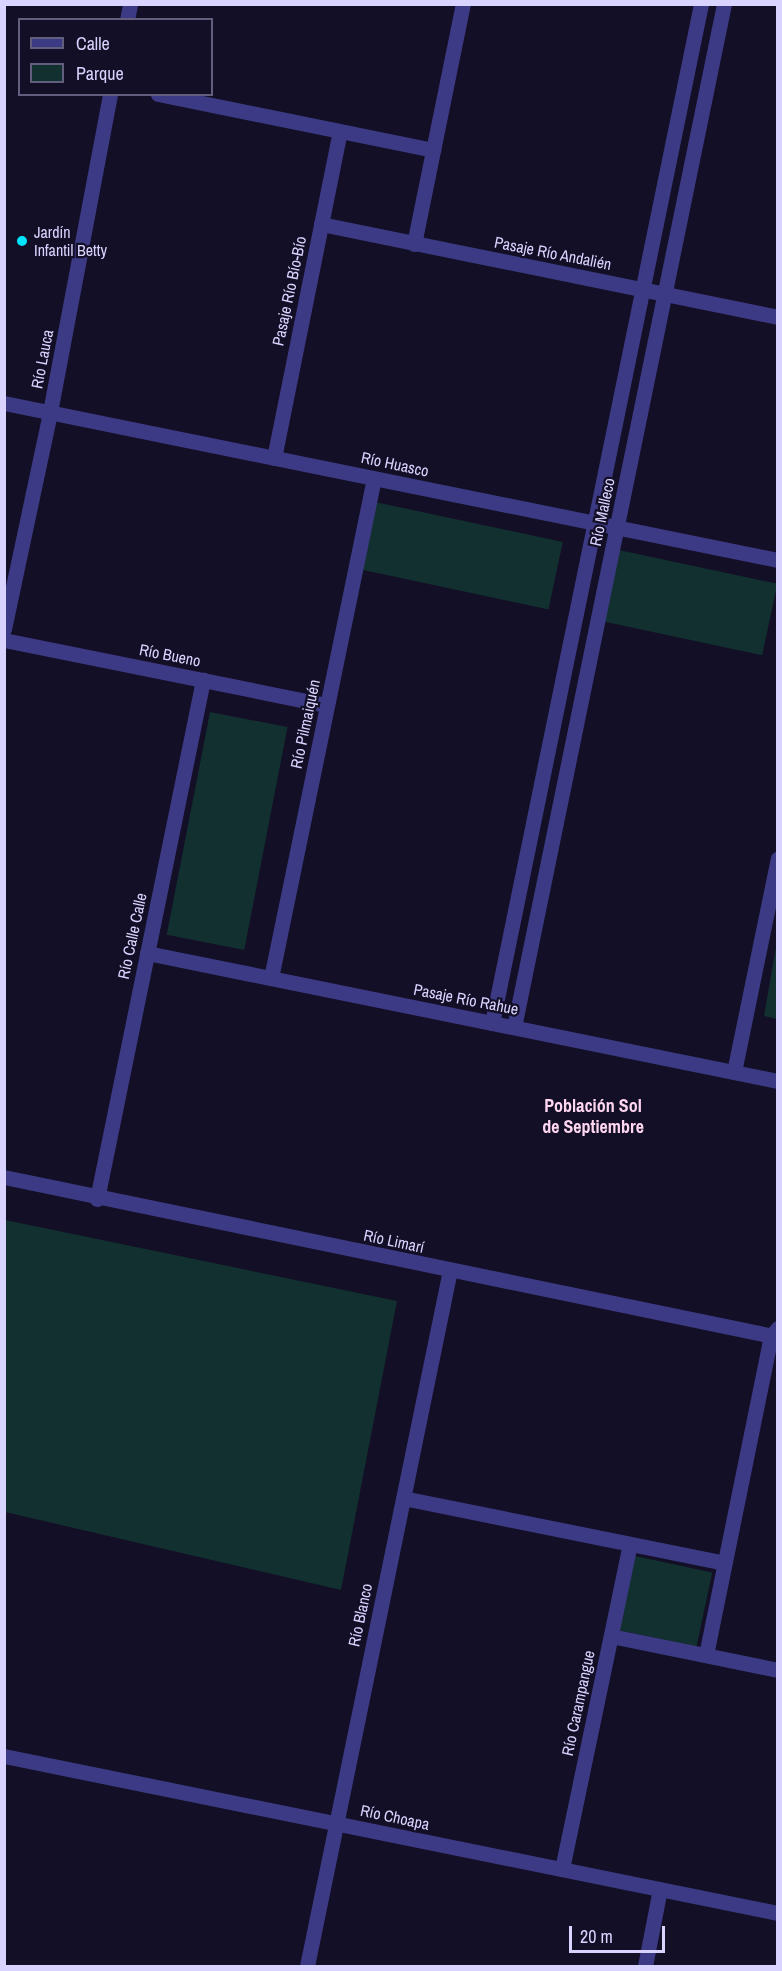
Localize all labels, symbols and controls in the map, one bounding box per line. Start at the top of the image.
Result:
legend [18,18,213,96]
text: Calle [76,31,110,56]
text: Parque [76,61,124,86]
place label: Jardín Infantil Betty [34,222,107,260]
street label: Pasaje Río Andalién [492,232,614,274]
marker: Jardín Infantil Betty [15,234,29,248]
street label: Pasaje Río Bío-Bío [268,234,310,348]
street label: Río Lauca [27,328,57,390]
street label: Río Huasco [359,447,431,481]
street label: Río Malleco [585,476,619,548]
street label: Río Bueno [138,640,202,670]
street label: Río Pilmaiquén [286,678,324,770]
street label: Río Calle Calle [114,891,150,981]
street label: Pasaje Río Rahue [412,979,520,1019]
district label: Población Sol de Septiembre [542,1096,644,1138]
street label: Río Limarí [362,1225,426,1257]
street label: Río Blanco [344,1582,376,1648]
street label: Río Carampangue [557,1649,599,1757]
street label: Río Choapa [359,1800,431,1834]
scale bar [572,1914,668,1952]
text: 20 m [580,1924,613,1949]

